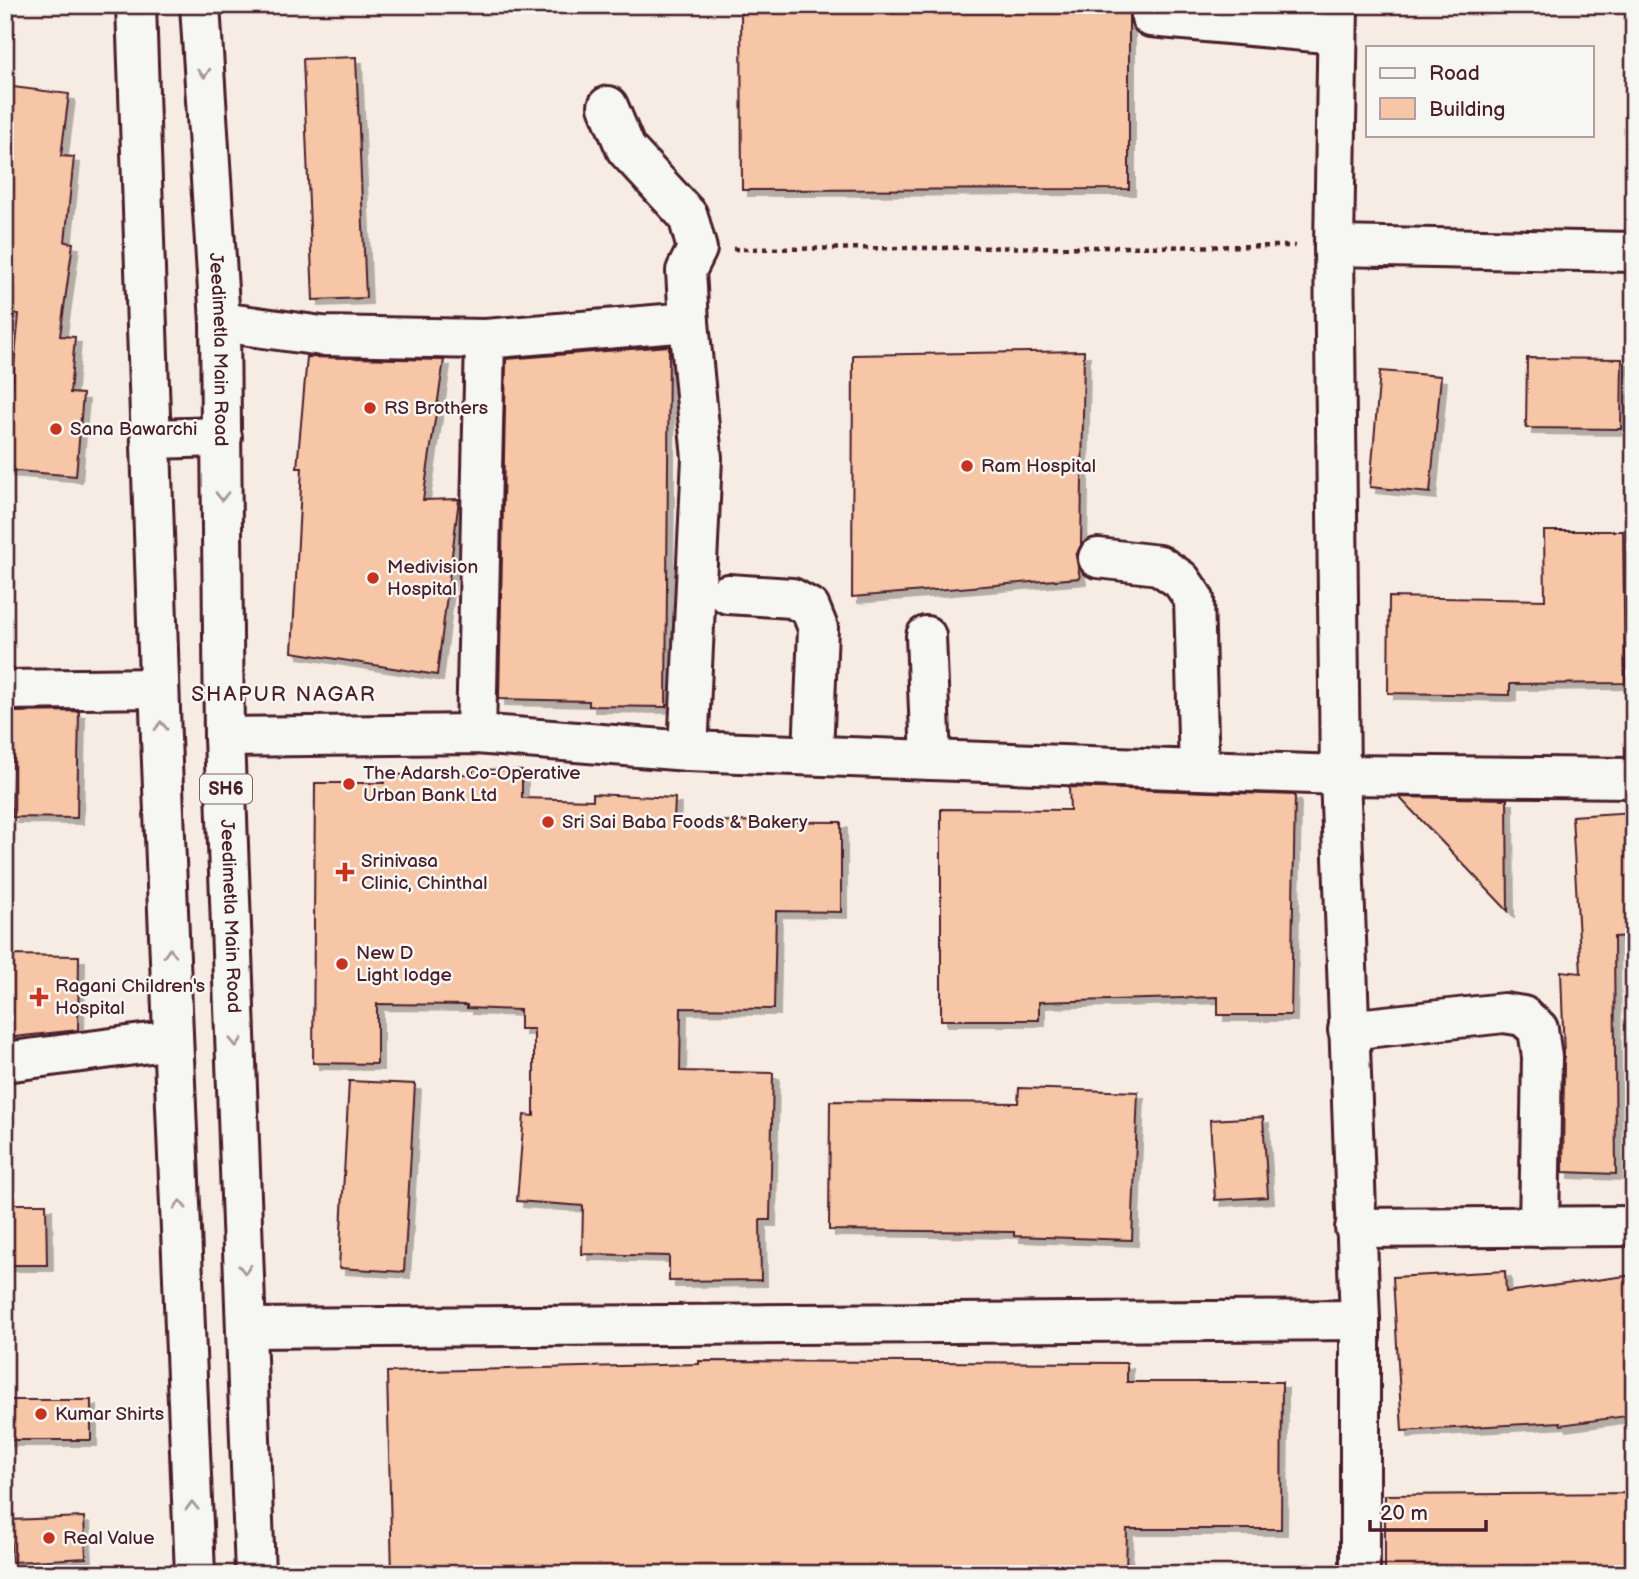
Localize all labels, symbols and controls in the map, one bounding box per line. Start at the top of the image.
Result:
legend [1366,46,1594,136]
text: Road [1429,61,1480,86]
one-way arrow [196,68,211,79]
text: Building [1429,97,1505,122]
street label: Jeedimetla Main Road [204,252,233,446]
place label: RS Brothers [384,397,488,420]
marker: RS Brothers [362,400,378,416]
place label: Sana Bawarchi [70,418,198,441]
marker: Sana Bawarchi [48,421,64,437]
place label: Ram Hospital [981,455,1096,478]
marker: Ram Hospital [959,458,975,474]
one-way arrow [214,492,230,502]
place label: Medivision Hospital [387,556,478,601]
marker: Medivision Hospital [365,570,381,586]
district label: SHAPUR NAGAR [191,682,377,707]
one-way arrow [153,720,168,731]
place label: The Adarsh Co-Operative Urban Bank Ltd [363,762,581,807]
road number: SH6 [200,774,252,804]
marker: The Adarsh Co-Operative Urban Bank Ltd [341,776,357,792]
place label: Sri Sai Baba Foods & Bakery [562,811,808,834]
marker: Sri Sai Baba Foods & Bakery [540,814,556,830]
street label: Jeedimetla Main Road [216,819,246,1013]
place label: Srinivasa Clinic, Chinthal [361,850,487,895]
marker: Srinivasa Clinic, Chinthal [335,862,355,882]
place label: New D Light lodge [356,942,452,987]
one-way arrow [162,947,177,958]
marker: New D Light lodge [334,956,350,972]
place label: Ragani Children's Hospital [55,975,205,1020]
marker: Ragani Children's Hospital [29,987,49,1007]
one-way arrow [228,1037,243,1048]
one-way arrow [172,1199,187,1210]
one-way arrow [237,1264,252,1275]
place label: Kumar Shirts [55,1403,164,1426]
marker: Kumar Shirts [33,1406,49,1422]
scale bar [1370,1488,1485,1532]
one-way arrow [185,1500,200,1511]
text: 20 m [1380,1501,1428,1526]
place label: Real Value [63,1527,154,1550]
marker: Real Value [41,1530,57,1546]

